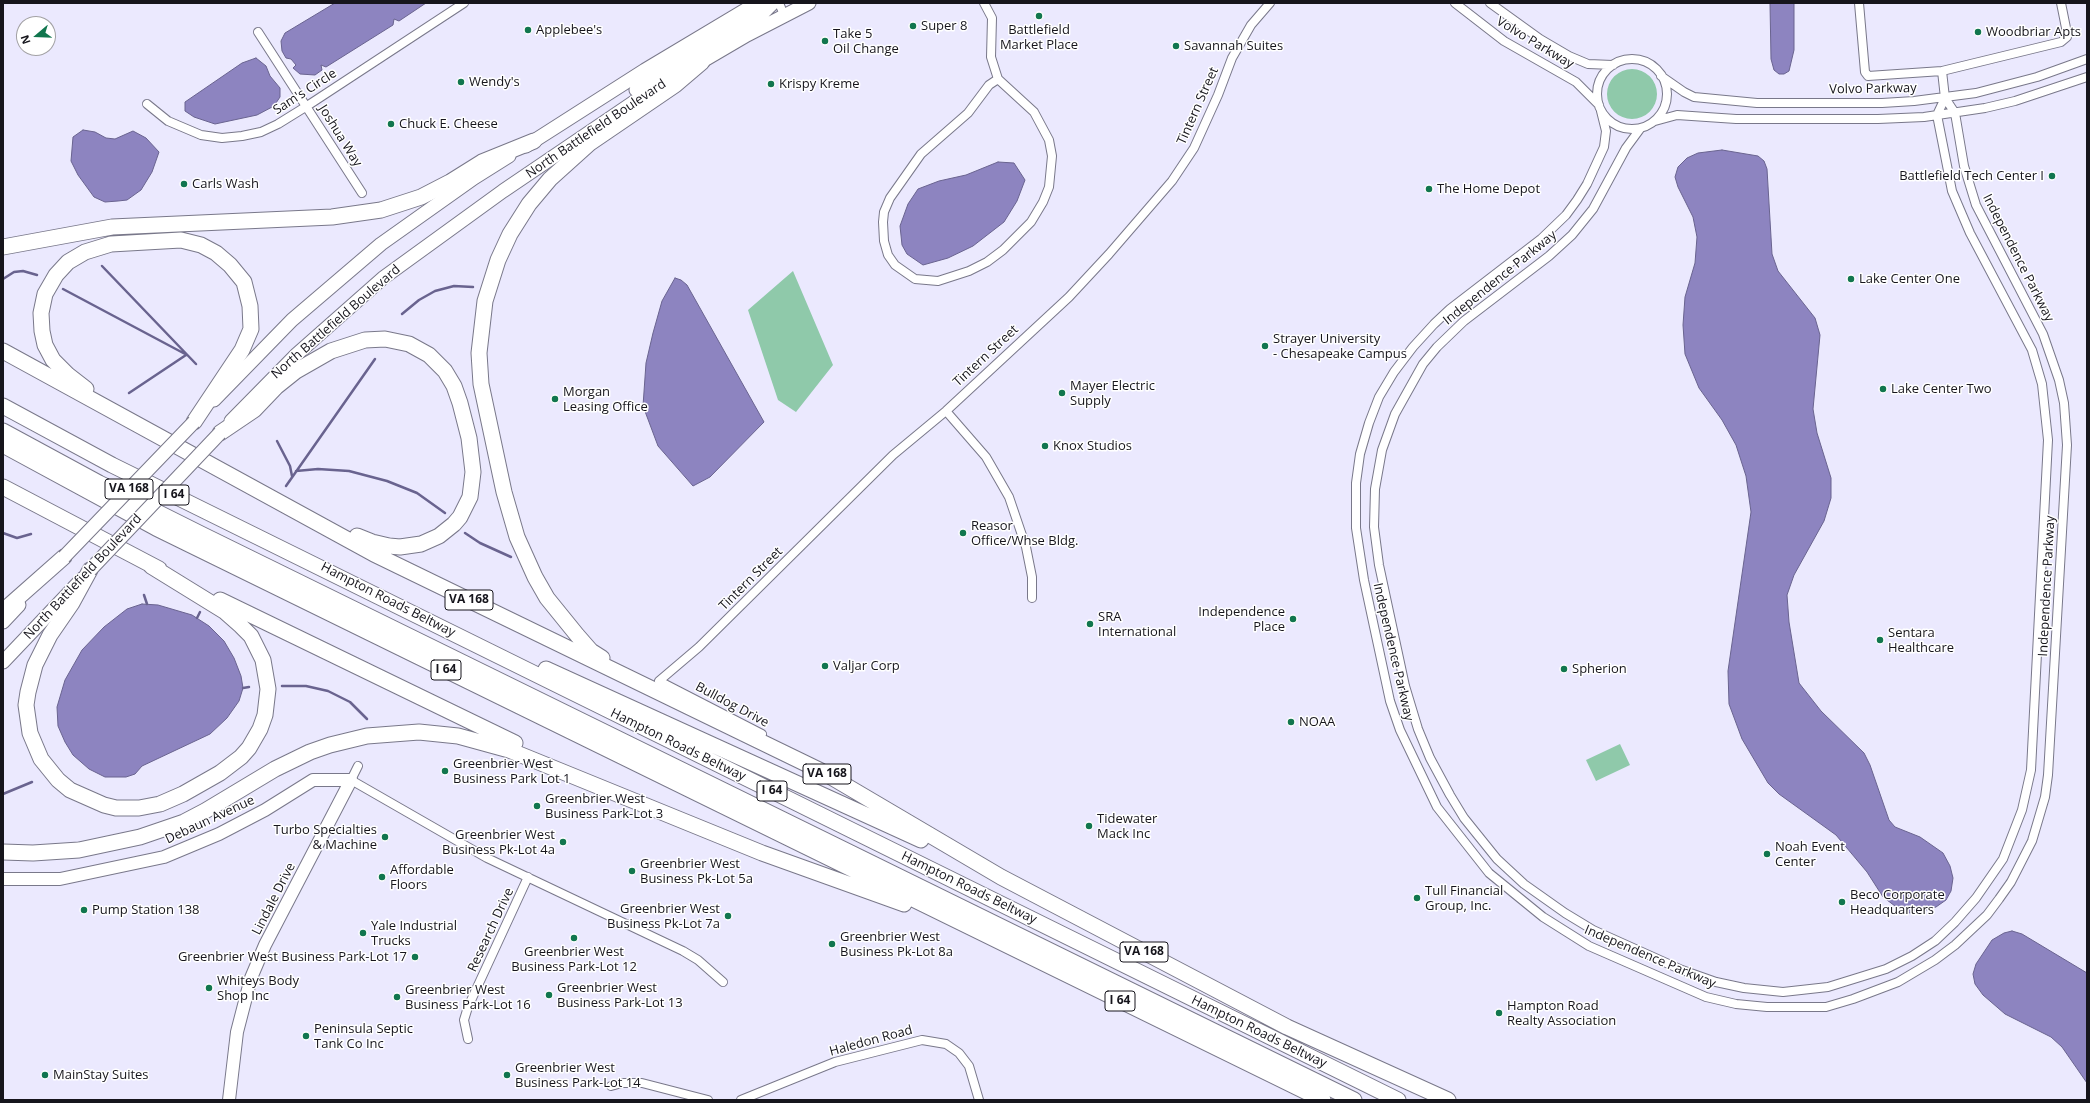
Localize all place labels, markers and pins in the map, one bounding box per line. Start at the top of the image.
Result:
marker: Battlefield Market Place [1034,11,1044,21]
place label: Super 8 [921,18,967,34]
marker: Super 8 [908,21,918,31]
place label: Applebee's [536,22,602,38]
place label: Battlefield Market Place [1000,22,1078,53]
place label: Woodbriar Apts [1986,24,2081,40]
marker: Applebee's [523,25,533,35]
place label: Take 5 Oil Change [833,26,899,57]
marker: Woodbriar Apts [1973,27,1983,37]
marker: Take 5 Oil Change [820,36,830,46]
place label: Savannah Suites [1184,38,1283,54]
marker: Savannah Suites [1171,41,1181,51]
place label: Wendy's [469,74,520,90]
place label: Krispy Kreme [779,76,860,92]
marker: Wendy's [456,77,466,87]
marker: Krispy Kreme [766,79,776,89]
place label: Chuck E. Cheese [399,116,498,132]
marker: Chuck E. Cheese [386,119,396,129]
place label: Battlefield Tech Center I [1899,168,2044,184]
marker: Battlefield Tech Center I [2047,171,2057,181]
place label: Carls Wash [192,176,259,192]
marker: Carls Wash [179,179,189,189]
place label: The Home Depot [1437,181,1540,197]
marker: The Home Depot [1424,184,1434,194]
place label: Lake Center One [1859,271,1960,287]
marker: Lake Center One [1846,274,1856,284]
place label: Strayer University - Chesapeake Campus [1273,331,1407,362]
marker: Strayer University - Chesapeake Campus [1260,341,1270,351]
place label: Mayer Electric Supply [1070,378,1155,409]
place label: Lake Center Two [1891,381,1992,397]
place label: Morgan Leasing Office [563,384,648,415]
marker: Lake Center Two [1878,384,1888,394]
marker: Mayer Electric Supply [1057,388,1067,398]
marker: Morgan Leasing Office [550,394,560,404]
place label: Knox Studios [1053,438,1132,454]
marker: Knox Studios [1040,441,1050,451]
place label: Reasor Office/Whse Bldg. [971,518,1078,549]
marker: Reasor Office/Whse Bldg. [958,528,968,538]
place label: Independence Place [1198,604,1285,635]
place label: SRA International [1098,609,1176,640]
marker: Independence Place [1288,614,1298,624]
marker: SRA International [1085,619,1095,629]
place label: Sentara Healthcare [1888,625,1954,656]
marker: Sentara Healthcare [1875,635,1885,645]
place label: Valjar Corp [833,658,900,674]
marker: Valjar Corp [820,661,830,671]
place label: Spherion [1572,661,1627,677]
marker: Spherion [1559,664,1569,674]
place label: NOAA [1299,714,1335,730]
marker: NOAA [1286,717,1296,727]
place label: Greenbrier West Business Park Lot 1 [453,756,571,787]
marker: Greenbrier West Business Park Lot 1 [440,766,450,776]
place label: Greenbrier West Business Park-Lot 3 [545,791,663,822]
marker: Greenbrier West Business Park-Lot 3 [532,801,542,811]
place label: Tidewater Mack Inc [1097,811,1157,842]
marker: Tidewater Mack Inc [1084,821,1094,831]
place label: Turbo Specialties & Machine [274,822,377,853]
place label: Greenbrier West Business Pk-Lot 4a [442,827,555,858]
marker: Turbo Specialties & Machine [380,832,390,842]
marker: Greenbrier West Business Pk-Lot 4a [558,837,568,847]
place label: Noah Event Center [1775,839,1845,870]
marker: Noah Event Center [1762,849,1772,859]
place label: Greenbrier West Business Pk-Lot 5a [640,856,753,887]
place label: Affordable Floors [390,862,454,893]
marker: Greenbrier West Business Pk-Lot 5a [627,866,637,876]
marker: Affordable Floors [377,872,387,882]
place label: Tull Financial Group, Inc. [1425,883,1503,914]
place label: Beco Corporate Headquarters [1850,887,1945,918]
marker: Tull Financial Group, Inc. [1412,893,1422,903]
marker: Beco Corporate Headquarters [1837,897,1847,907]
place label: Greenbrier West Business Pk-Lot 7a [607,901,720,932]
place label: Pump Station 138 [92,902,200,918]
marker: Pump Station 138 [79,905,89,915]
marker: Greenbrier West Business Pk-Lot 7a [723,911,733,921]
place label: Yale Industrial Trucks [371,918,457,949]
marker: Yale Industrial Trucks [358,928,368,938]
place label: Greenbrier West Business Pk-Lot 8a [840,929,953,960]
marker: Greenbrier West Business Park-Lot 12 [569,933,579,943]
marker: Greenbrier West Business Pk-Lot 8a [827,939,837,949]
place label: Greenbrier West Business Park-Lot 12 [511,944,637,975]
place label: Greenbrier West Business Park-Lot 17 [178,949,407,965]
marker: Greenbrier West Business Park-Lot 17 [410,952,420,962]
place label: Whiteys Body Shop Inc [217,973,299,1004]
place label: Greenbrier West Business Park-Lot 13 [557,980,683,1011]
place label: Greenbrier West Business Park-Lot 16 [405,982,531,1013]
marker: Whiteys Body Shop Inc [204,983,214,993]
marker: Greenbrier West Business Park-Lot 13 [544,990,554,1000]
marker: Greenbrier West Business Park-Lot 16 [392,992,402,1002]
place label: Hampton Road Realty Association [1507,998,1616,1029]
marker: Hampton Road Realty Association [1494,1008,1504,1018]
place label: Peninsula Septic Tank Co Inc [314,1021,413,1052]
marker: Peninsula Septic Tank Co Inc [301,1031,311,1041]
place label: Greenbrier West Business Park-Lot 14 [515,1060,641,1091]
place label: MainStay Suites [53,1067,149,1083]
marker: MainStay Suites [40,1070,50,1080]
marker: Greenbrier West Business Park-Lot 14 [502,1070,512,1080]

